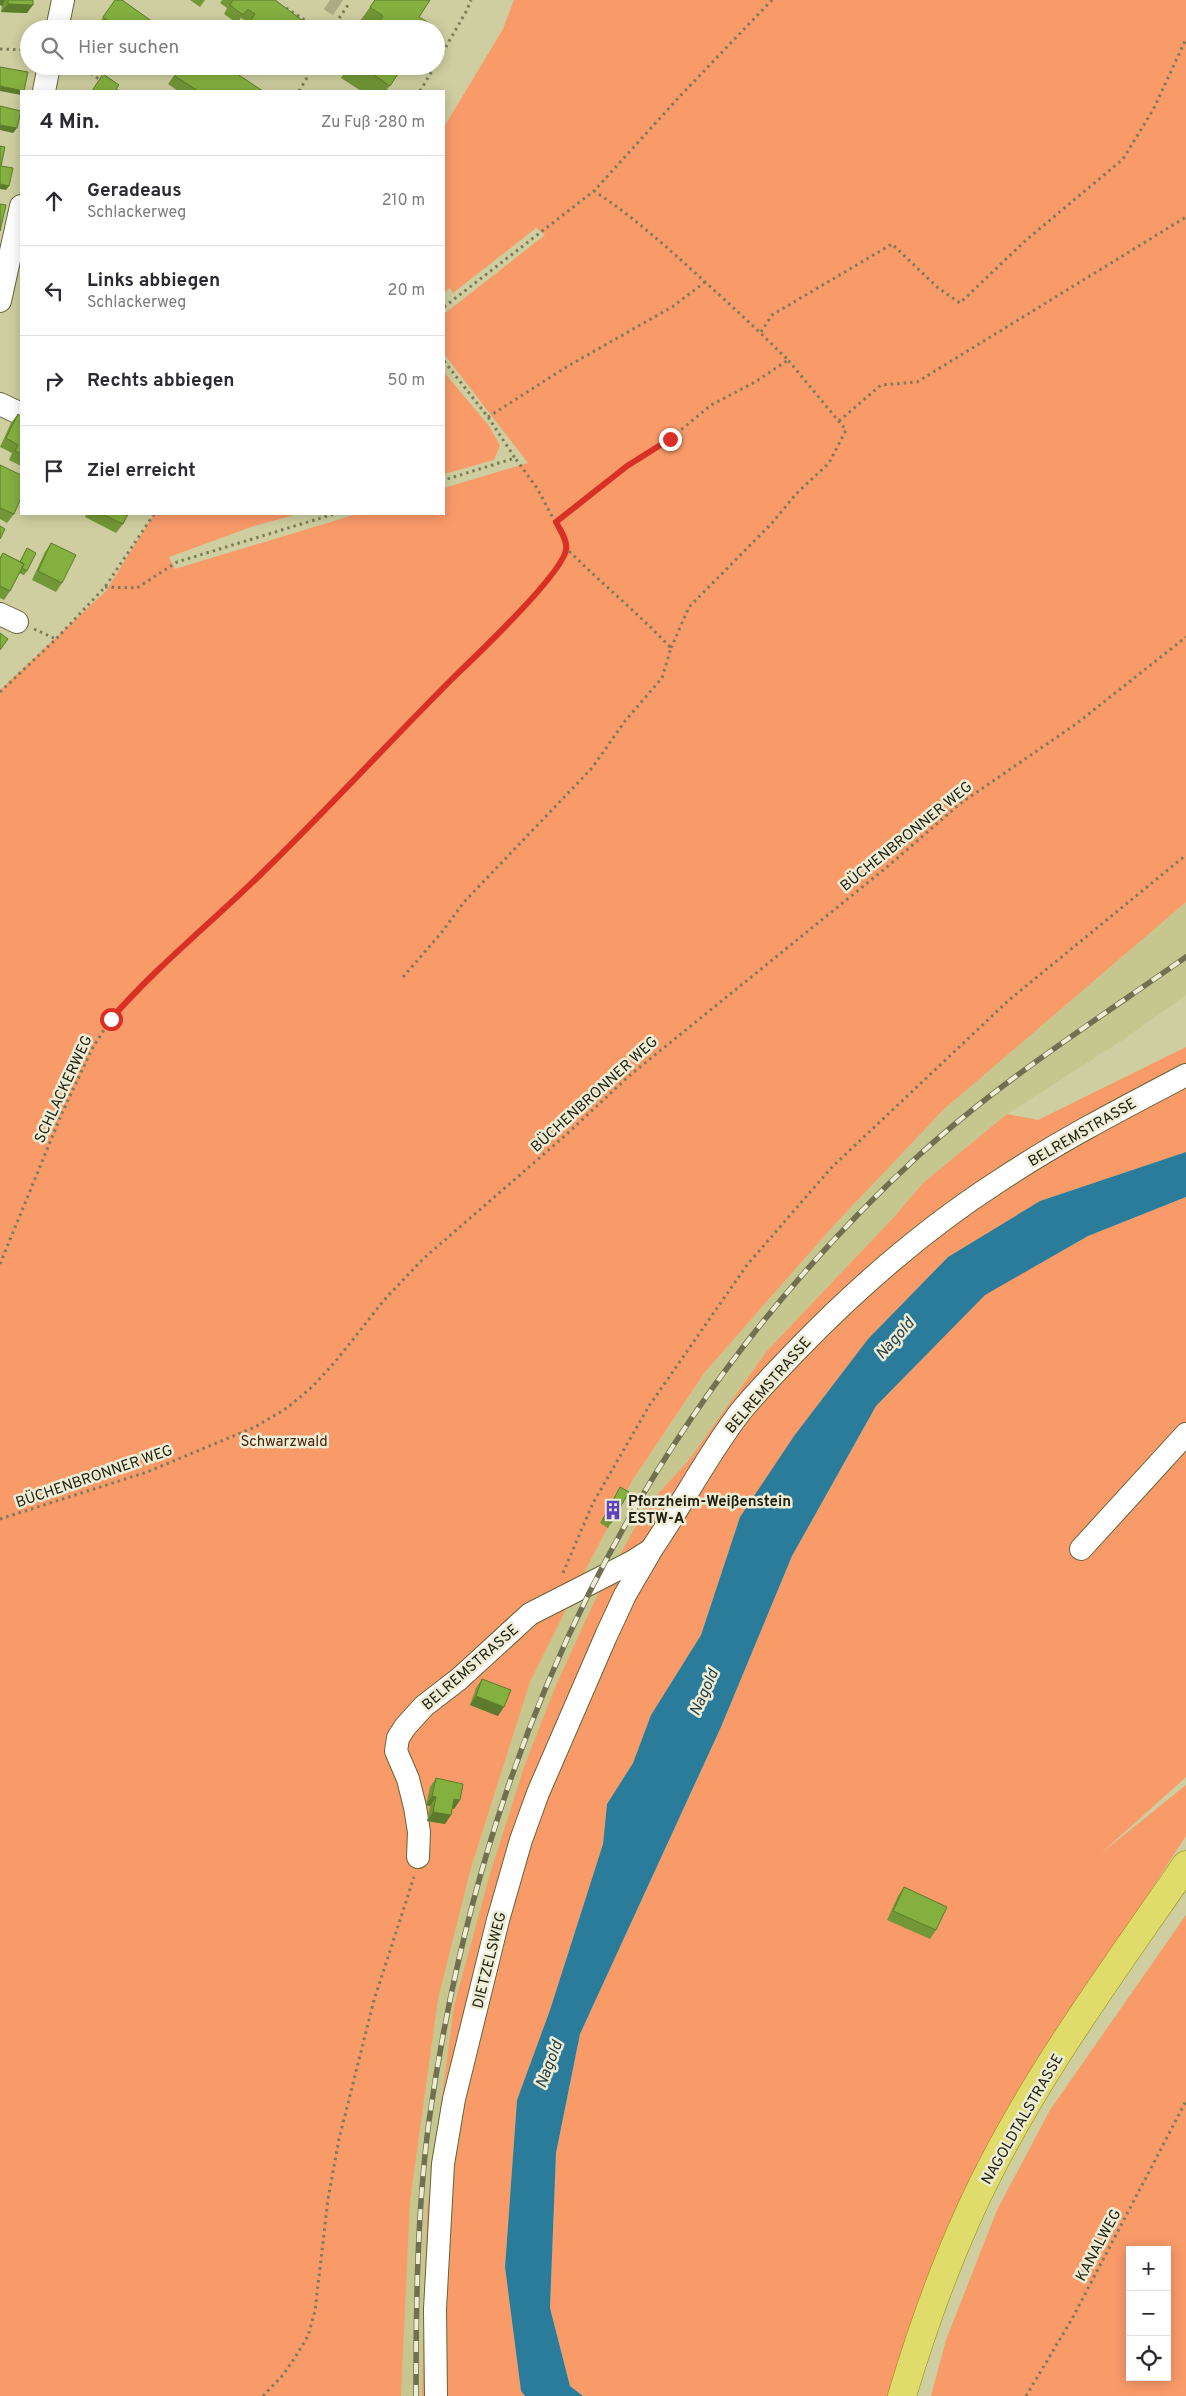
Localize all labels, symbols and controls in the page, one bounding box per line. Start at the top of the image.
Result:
search box [20,20,445,75]
icon: search [38,34,66,62]
text: Hier suchen [78,36,179,60]
text: 4 Min. [40,109,99,136]
text: Zu Fuß · 280 m [321,113,425,133]
text: Geradeaus [87,179,182,203]
icon: ahead [40,187,68,215]
text: 210 m [382,191,425,211]
text: Schlackerweg [87,203,186,223]
text: Links abbiegen [87,269,220,293]
icon: left [40,277,68,305]
text: 20 m [388,281,425,301]
text: Schlackerweg [87,293,186,313]
icon: right [40,367,68,395]
text: Rechts abbiegen [87,369,235,393]
text: 50 m [388,371,425,391]
route end [659,428,682,451]
icon: arrive [40,457,68,485]
text: Ziel erreicht [87,459,196,483]
street label: BÜCHENBRONNER WEG [836,777,977,896]
route start [100,1008,123,1031]
street label: BÜCHENBRONNER WEG [527,1032,663,1157]
street label: SCHLACKERWEG [31,1033,98,1146]
street label: BELREMSTRASSE [1025,1095,1140,1172]
water label: Nagold [872,1314,920,1364]
street label: BELREMSTRASSE [722,1334,816,1438]
park label: Schwarzwald [240,1433,328,1452]
street label: BÜCHENBRONNER WEG [13,1441,175,1513]
place label: Pforzheim-Weißenstein ESTW-A [628,1493,791,1529]
building icon: Pforzheim-Weißenstein ESTW-A [602,1499,624,1521]
street label: BELREMSTRASSE [419,1621,523,1715]
water label: Nagold [686,1665,724,1719]
street label: DIETZELSWEG [469,1910,512,2011]
water label: Nagold [532,2037,568,2091]
street label: NAGOLDTALSTRASSE [978,2051,1069,2189]
street label: KANALWEG [1072,2206,1126,2285]
map controls [1126,2246,1171,2381]
button: + [1126,2246,1171,2291]
button: − [1126,2291,1171,2336]
button: locate [1126,2336,1171,2381]

